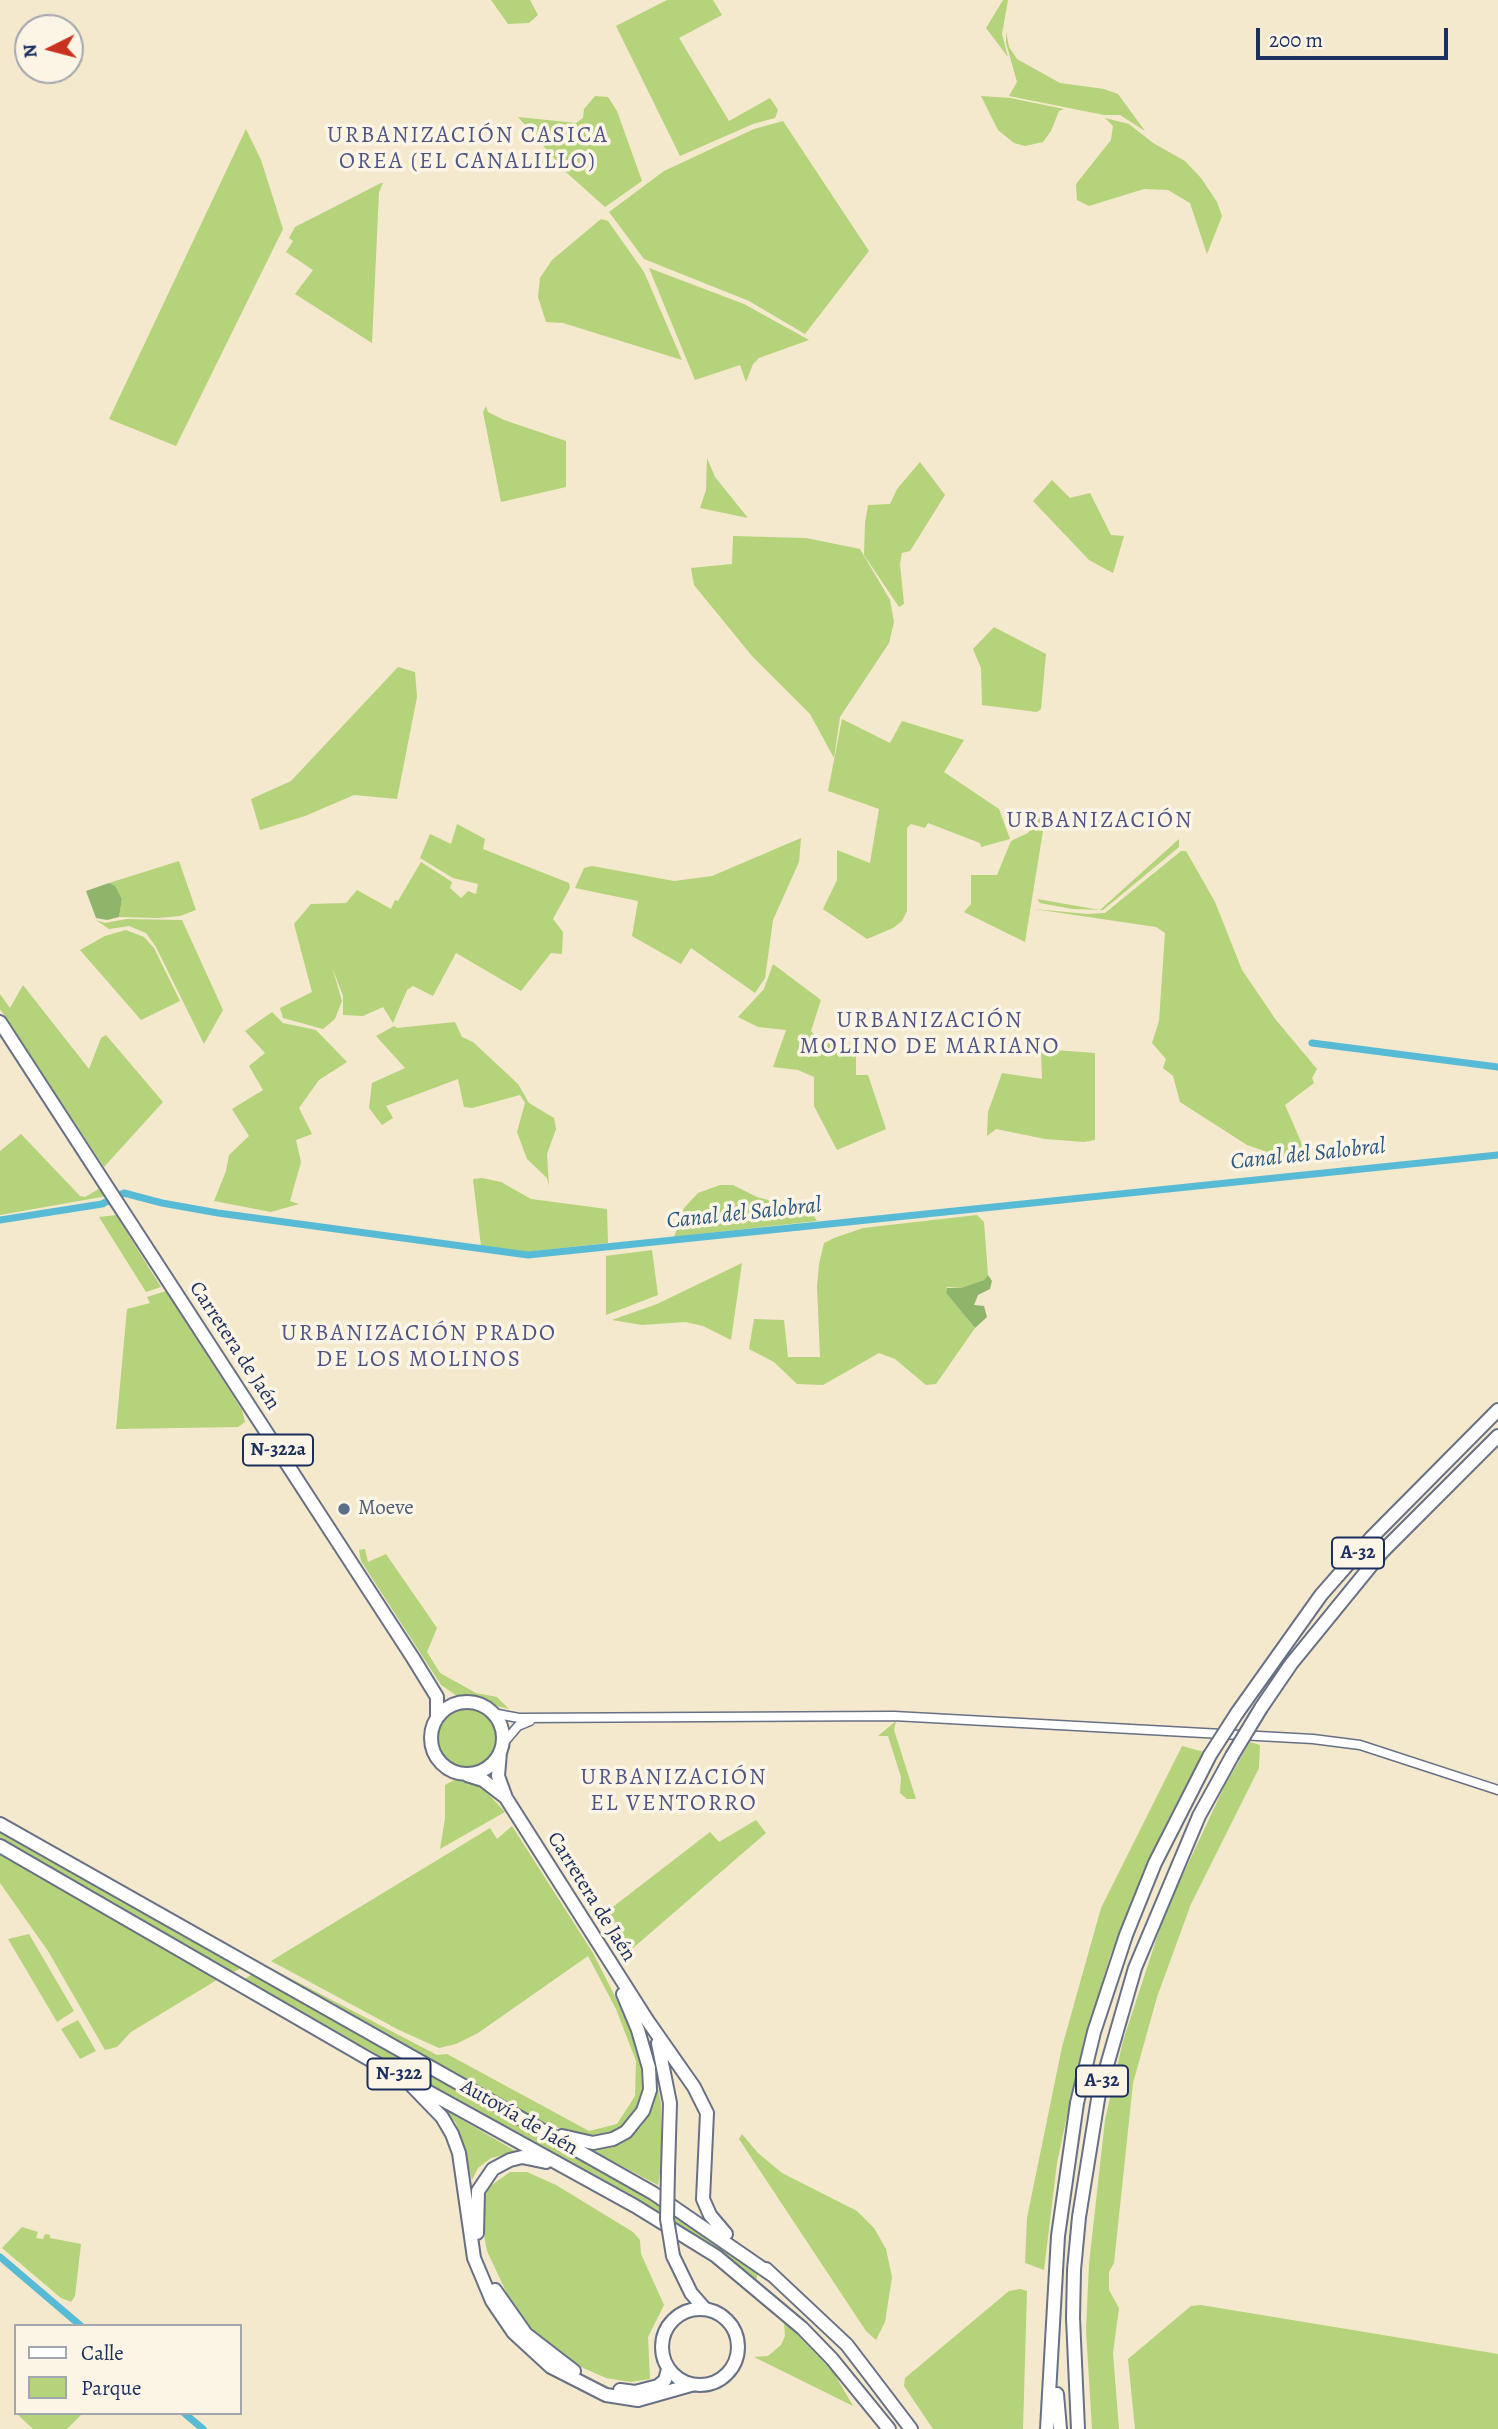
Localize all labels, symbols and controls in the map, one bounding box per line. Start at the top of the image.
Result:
north arrow [14,14,84,84]
scale bar [1260,14,1452,58]
text: 200 m [1269,26,1323,54]
text: N [16,43,44,59]
district label: URBANIZACIÓN CASICA OREA (EL CANALILLO) [329,122,607,176]
district label: URBANIZACIÓN [1008,807,1192,835]
district label: URBANIZACIÓN MOLINO DE MARIANO [802,1007,1058,1061]
water label: Canal del Salobral [1229,1133,1387,1177]
water label: Canal del Salobral [665,1192,823,1236]
street label: Carretera de Jaén [183,1277,285,1415]
district label: URBANIZACIÓN PRADO DE LOS MOLINOS [283,1320,555,1374]
road number: N-322a [243,1434,313,1466]
place label: Moeve [358,1496,414,1522]
marker: Moeve [336,1501,352,1517]
road number: A-32 [1332,1538,1384,1568]
district label: URBANIZACIÓN EL VENTORRO [582,1764,766,1818]
street label: Carretera de Jaén [541,1828,641,1966]
road number: N-322 [368,2058,430,2090]
road number: A-32 [1076,2066,1128,2096]
street label: Autovía de Jaén [456,2074,582,2162]
legend [14,2324,242,2415]
text: Calle [81,2339,124,2367]
text: Parque [81,2374,141,2402]

